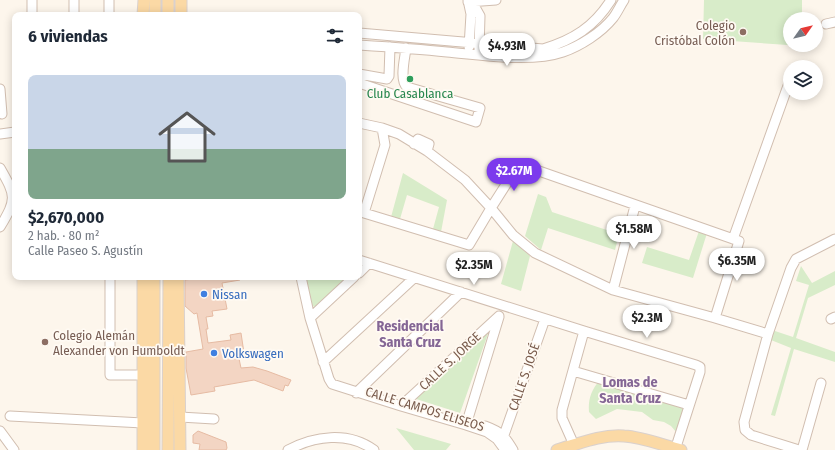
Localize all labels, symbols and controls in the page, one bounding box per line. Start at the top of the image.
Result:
north arrow [783,12,823,52]
map controls [783,12,823,100]
place label: Colegio Cristóbal Colón [655,18,735,48]
icon: filters [324,25,346,47]
text: 6 viviendas [28,26,108,47]
marker: Colegio Cristóbal Colón [738,27,748,37]
pin: $4.93M [474,33,540,67]
text: $4.93M [488,38,526,53]
button: layers [783,60,823,100]
marker: Club Casablanca [405,74,415,84]
place label: Club Casablanca [367,86,453,101]
icon: home [151,101,223,173]
pin: $2.67M [481,158,547,192]
text: $2.67M [496,163,532,178]
text: $2,670,000 [28,207,104,228]
pin: $1.58M [601,216,667,250]
text: $1.58M [615,221,653,236]
text: 2 hab. · 80 m² [28,228,99,243]
text: Calle Paseo S. Agustín [28,243,143,258]
pin: $6.35M [704,248,770,282]
pin: $2.35M [441,252,507,286]
text: $6.35M [718,253,756,268]
text: $2.35M [455,257,493,272]
place label: Nissan [212,287,247,302]
marker: Nissan [199,289,209,299]
pin: $2.3M [619,305,675,339]
text: $2.3M [631,310,663,325]
district label: Residencial Santa Cruz [377,318,444,351]
place label: Colegio Alemán Alexander von Humboldt [53,328,185,358]
street label: CALLE S. JORGE [416,329,484,393]
marker: Colegio Alemán Alexander von Humboldt [40,337,50,347]
street label: CALLE S. JOSÉ [505,341,543,413]
place label: Volkswagen [222,346,284,361]
marker: Volkswagen [209,348,219,358]
district label: Lomas de Santa Cruz [599,374,661,407]
street label: CALLE CAMPOS ELISEOS [364,384,486,434]

